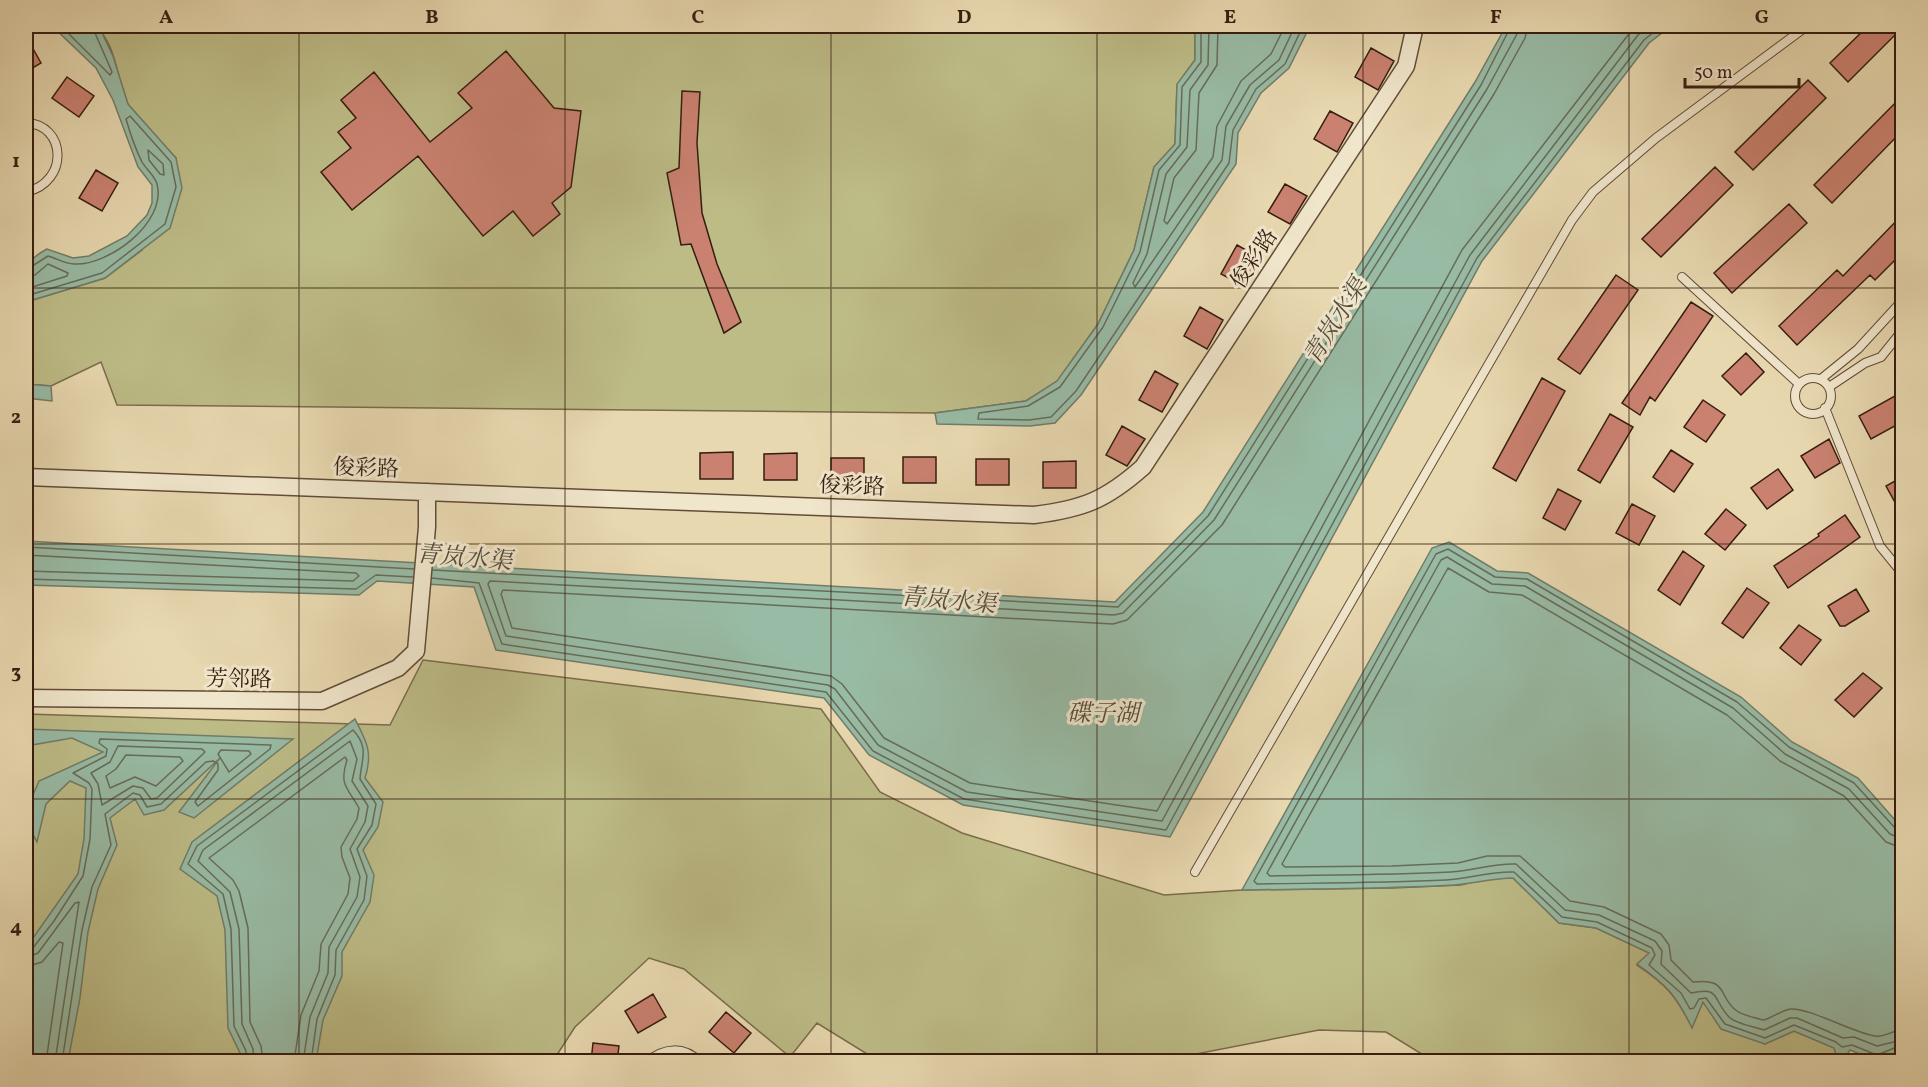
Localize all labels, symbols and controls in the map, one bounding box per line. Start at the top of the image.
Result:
text: A [159,4,173,32]
text: B [425,4,439,32]
text: C [692,4,705,32]
text: D [957,4,971,32]
text: E [1224,4,1236,32]
text: F [1490,4,1502,32]
text: G [1755,4,1769,32]
scale bar [1685,51,1799,89]
text: 50 m [1694,61,1733,86]
text: 1 [12,148,20,176]
street label: 俊彩路 [1224,223,1286,295]
water label: 青岚水渠 [1297,270,1378,372]
text: 2 [11,404,21,432]
street label: 俊彩路 [332,453,399,486]
street label: 俊彩路 [818,471,885,504]
water label: 青岚水渠 [415,538,516,580]
water label: 青岚水渠 [899,581,1000,623]
text: 3 [11,659,21,687]
street label: 芳邻路 [206,664,272,697]
water label: 碟子湖 [1067,698,1143,732]
text: 4 [10,914,22,942]

